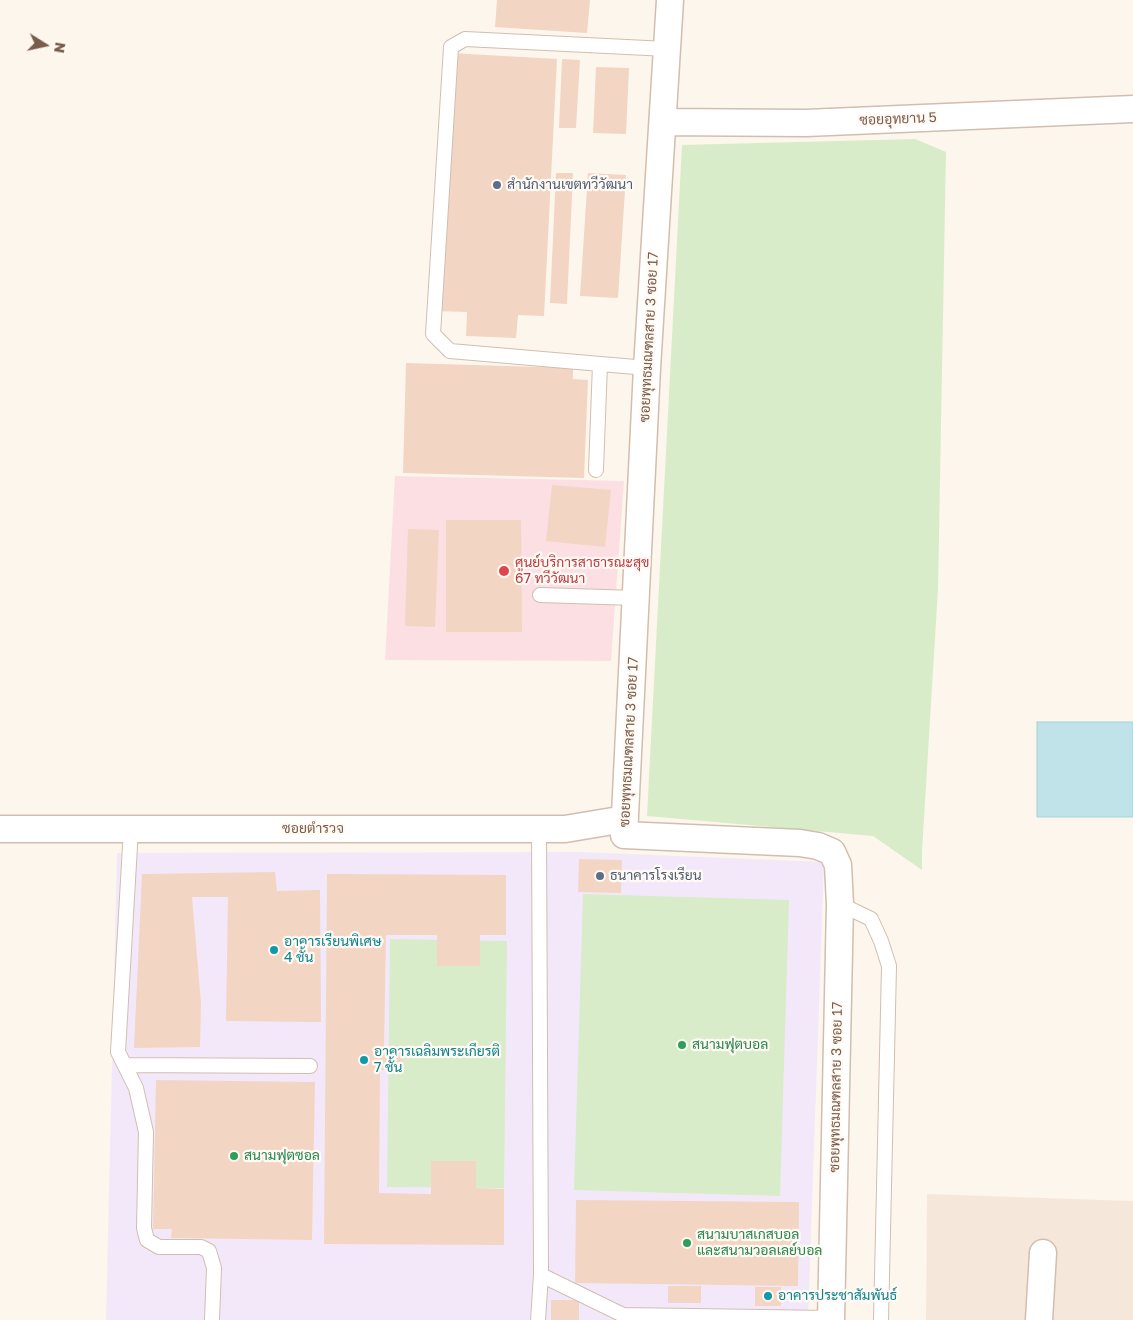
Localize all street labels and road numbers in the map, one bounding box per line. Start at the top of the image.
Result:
street label: ซอยอุทยาน 5 [859,109,937,129]
street label: ซอยพุทธมณฑลสาย 3 ซอย 17 [636,251,662,423]
street label: ซอยพุทธมณฑลสาย 3 ซอย 17 [616,656,642,828]
street label: ซอยตำรวจ [282,821,344,837]
street label: ซอยพุทธมณฑลสาย 3 ซอย 17 [826,1002,846,1172]

